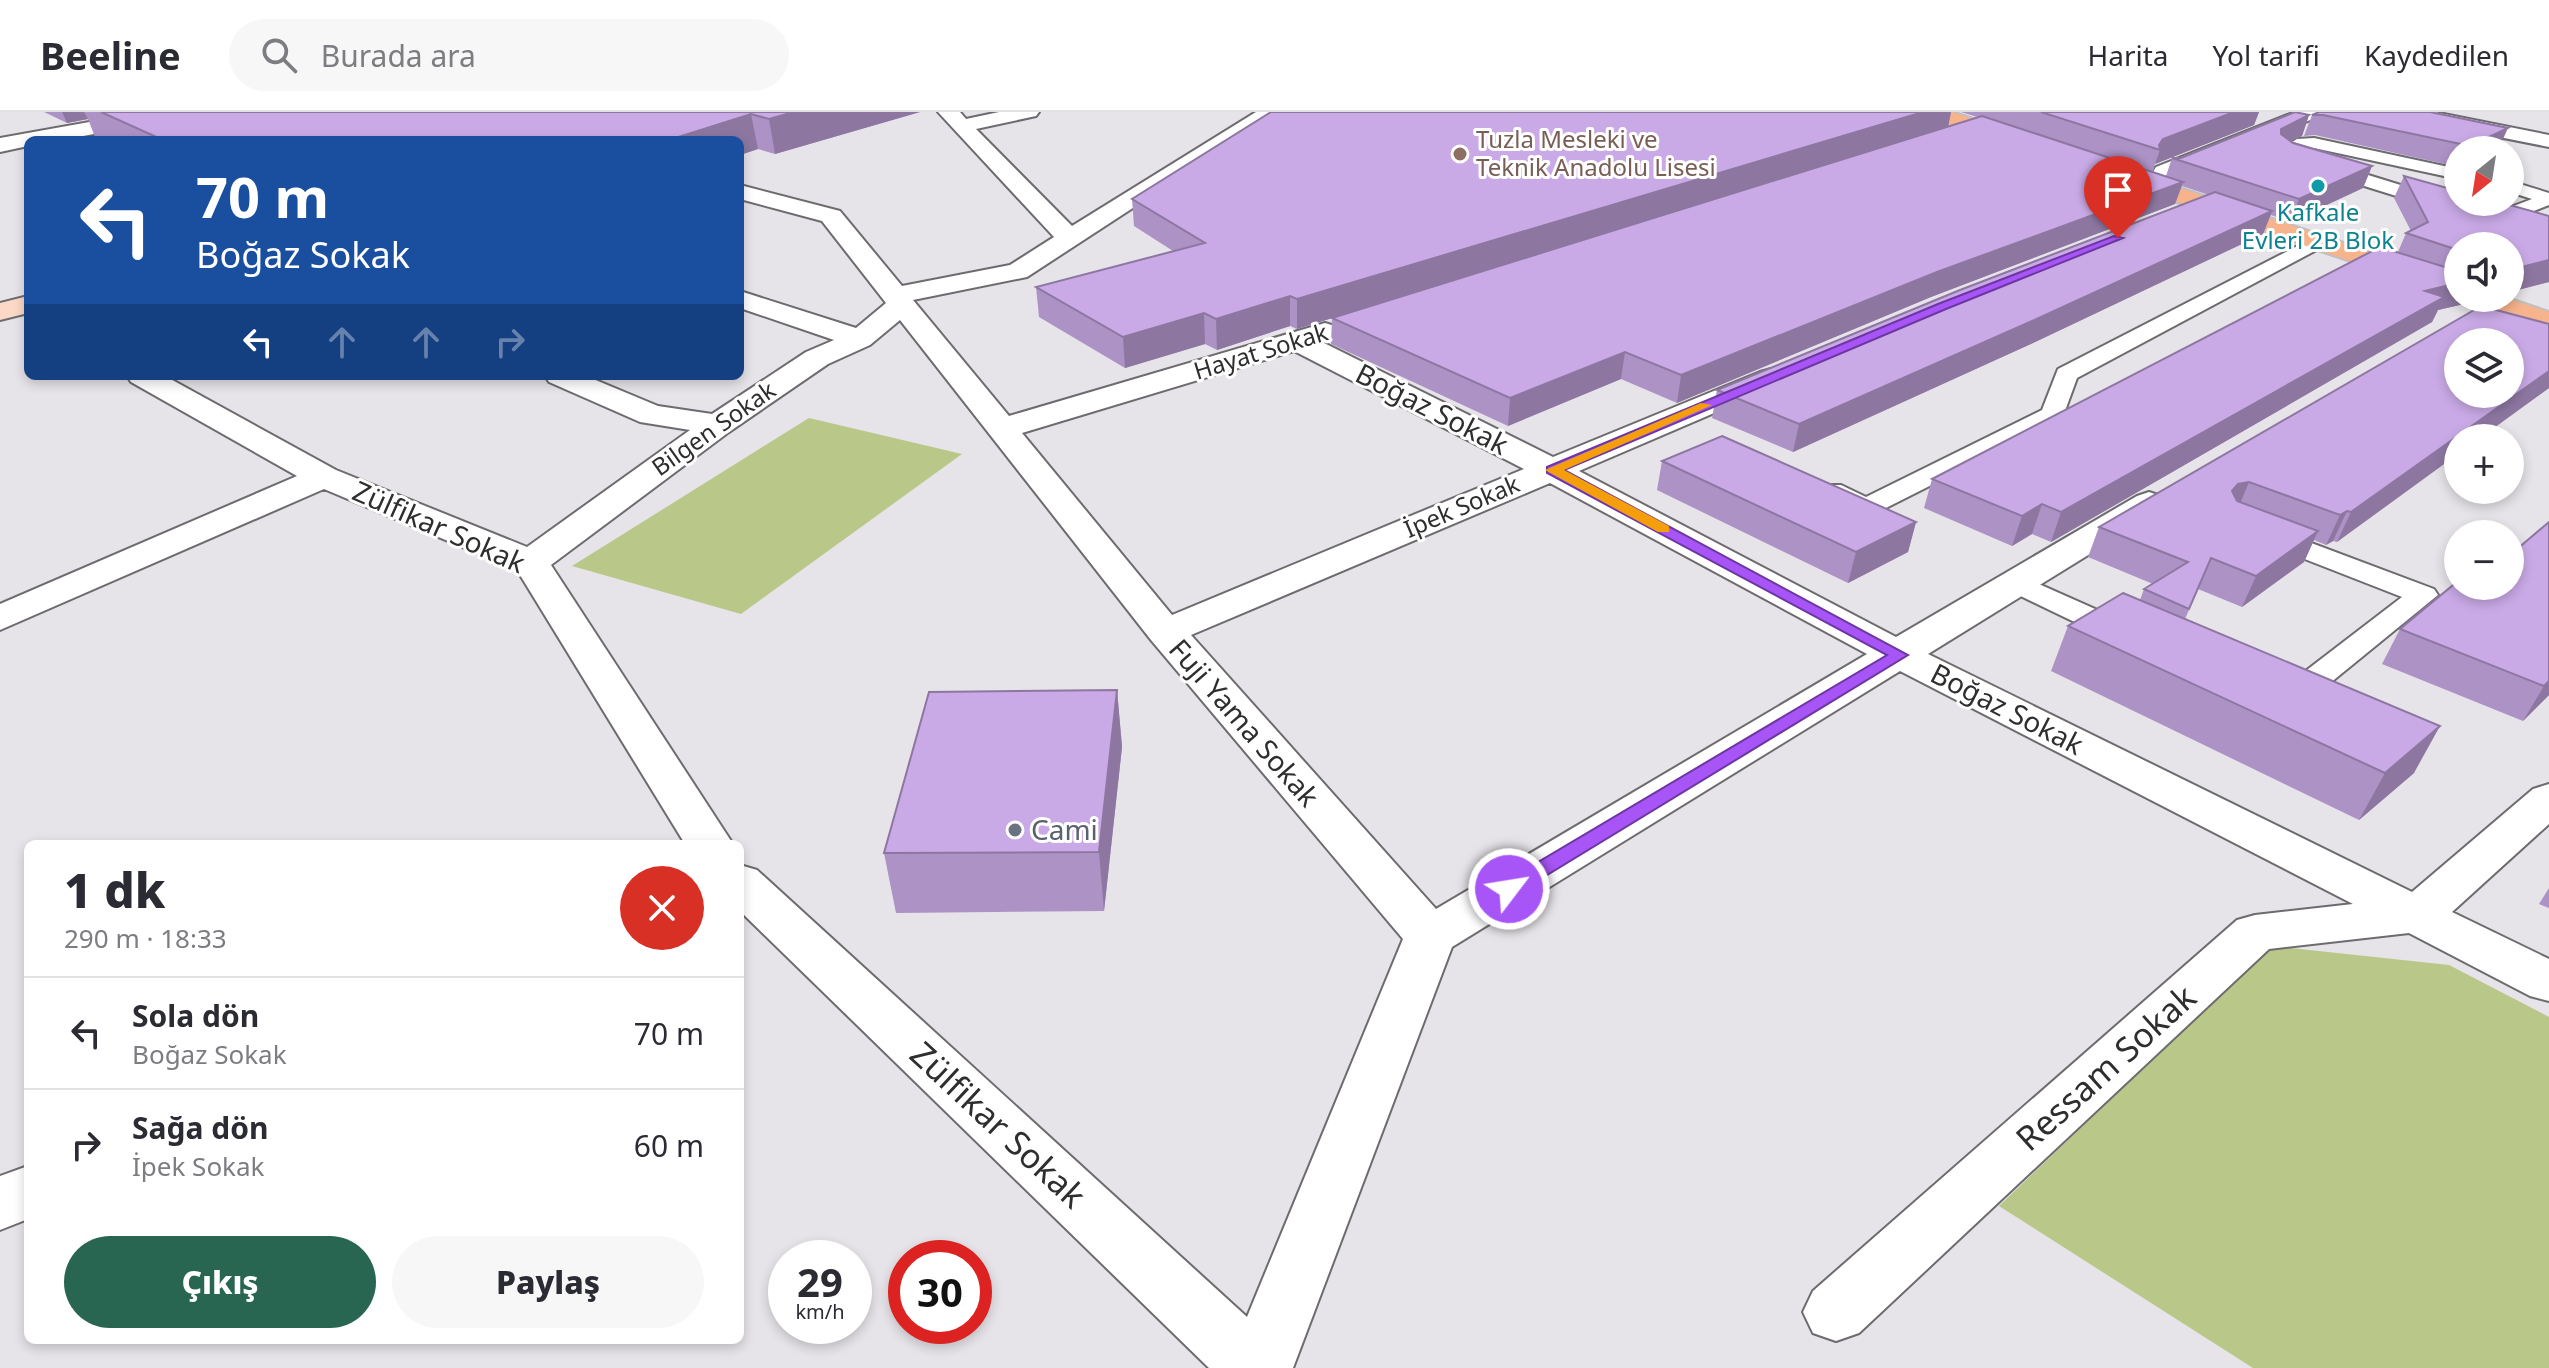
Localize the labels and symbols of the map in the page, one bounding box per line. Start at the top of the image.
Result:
place label: Tuzla Mesleki ve Teknik Anadolu Lisesi [1476,122,1716,183]
north arrow [2444,136,2524,216]
marker: Tuzla Mesleki ve Teknik Anadolu Lisesi [1451,145,1469,163]
pin [2084,156,2152,238]
marker: Kafkale Evleri 2B Blok [2309,177,2327,195]
place label: Kafkale Evleri 2B Blok [2242,195,2394,256]
street label: Hayat Sokak [1189,314,1332,387]
street label: Boğaz Sokak [1350,353,1515,463]
street label: Bilgen Sokak [645,373,782,483]
street label: İpek Sokak [1399,466,1524,545]
street label: Zülfikar Sokak [347,471,532,581]
street label: Fuji Yama Sokak [1161,630,1328,814]
street label: Boğaz Sokak [1925,653,2090,763]
place label: Cami [1031,810,1098,848]
marker: Cami [1006,821,1024,839]
position arrow [1467,847,1551,931]
street label: Ressam Sokak [2006,974,2205,1160]
street label: Zülfikar Sokak [901,1031,1096,1218]
speed limit sign: 30 [888,1240,992,1344]

